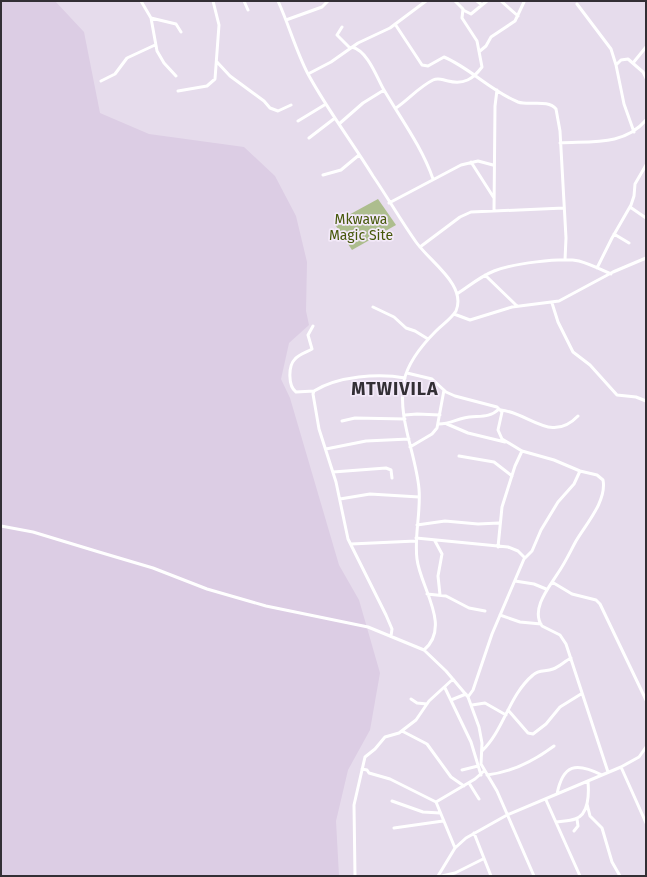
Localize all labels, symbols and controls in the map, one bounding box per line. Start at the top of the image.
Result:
park label: Mkwawa Magic Site [329,211,393,244]
district label: MTWIVILA [351,378,439,400]

